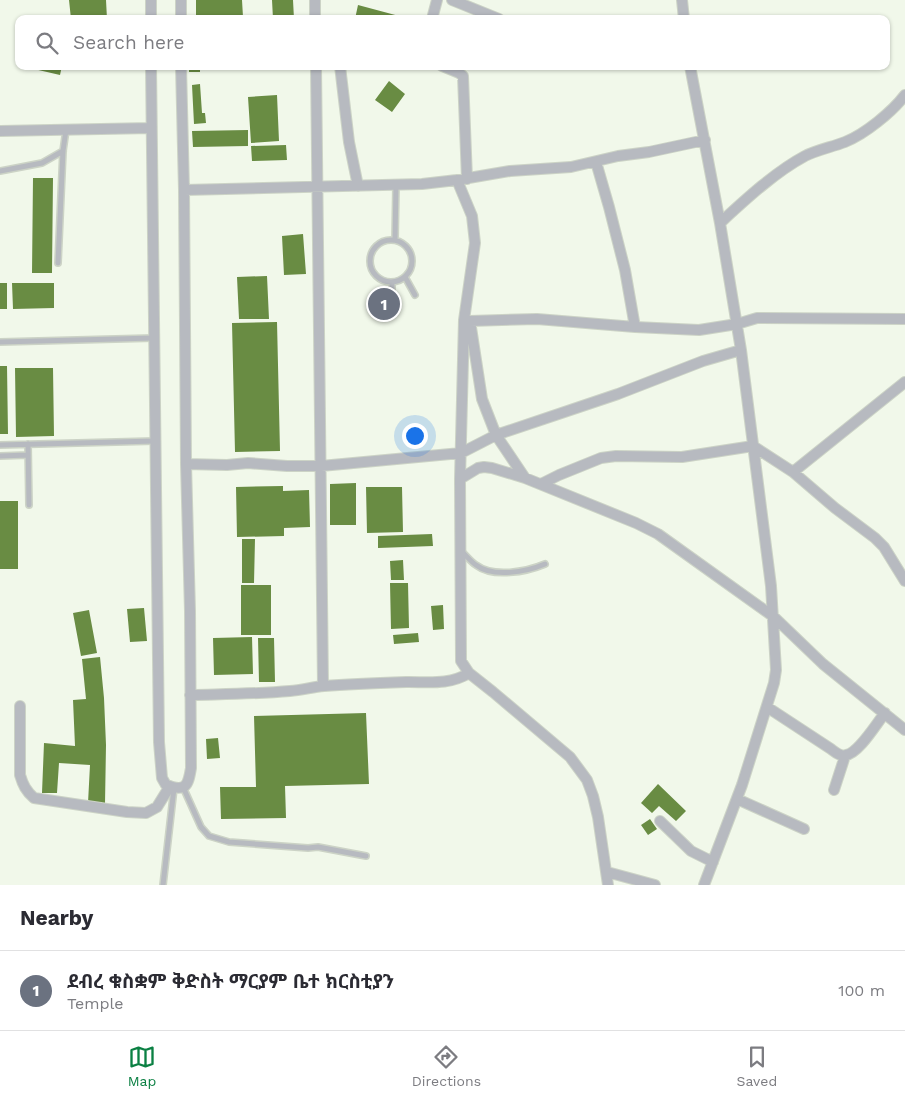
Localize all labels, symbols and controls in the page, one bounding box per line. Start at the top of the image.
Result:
search box [15,15,890,70]
icon: search [33,29,61,57]
text: Search here [73,31,184,54]
pin: 1 [368,285,400,323]
your location [402,423,428,449]
text: Nearby [20,905,93,930]
text: ደብረ ቁስቋም ቅድስት ማርያም ቤተ ክርስቲያን [67,970,394,993]
text: 1 [33,981,39,1000]
text: 100 m [838,981,885,1000]
text: Temple [67,994,124,1013]
tab: Map [128,1043,156,1089]
tab: Directions [412,1043,481,1089]
tab: Saved [737,1043,777,1089]

